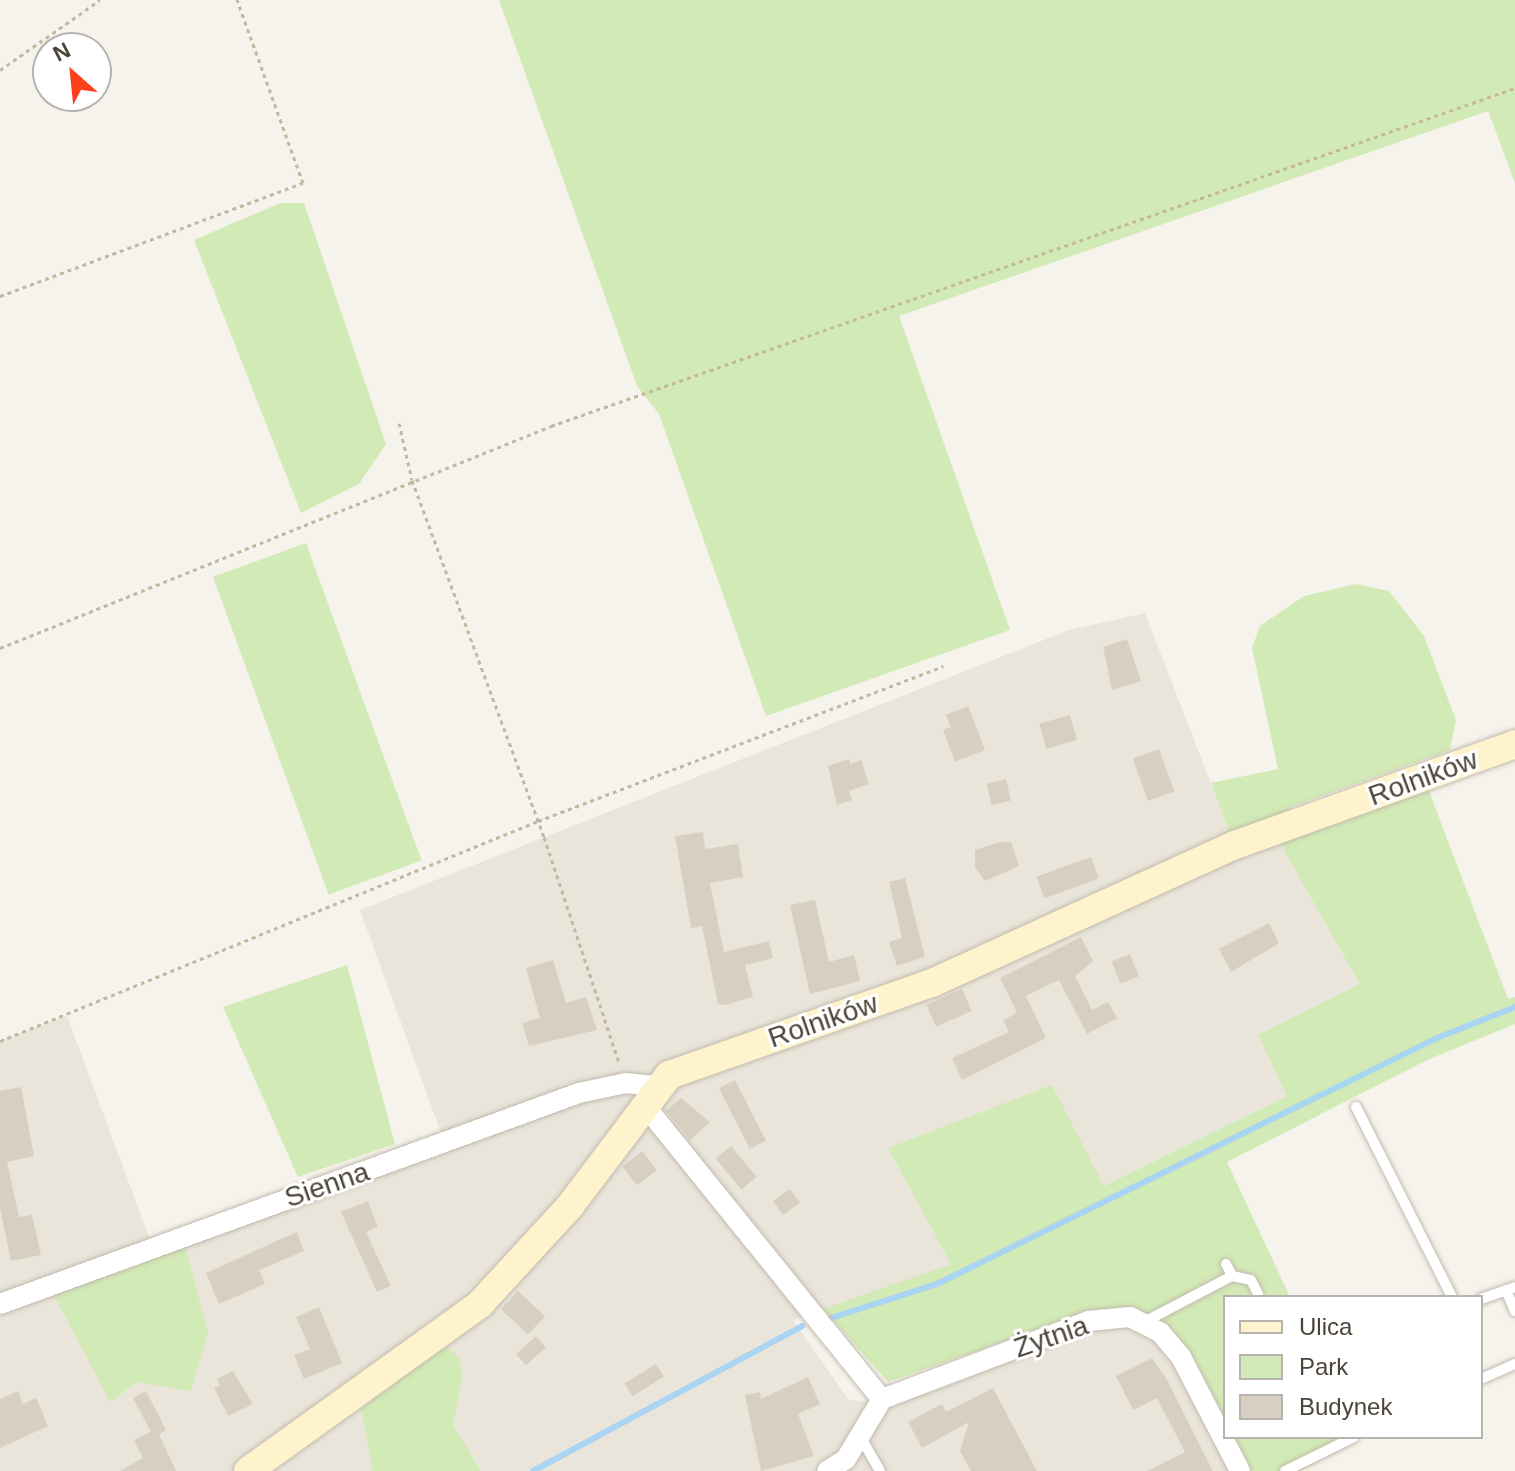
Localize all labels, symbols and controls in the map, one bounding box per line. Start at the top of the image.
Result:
north arrow [32,32,112,112]
text: N [49,37,75,67]
street label: Rolników [1364,743,1482,813]
street label: Rolników [764,987,882,1055]
street label: Sienna [280,1155,374,1215]
legend [1223,1295,1483,1439]
street label: Żytnia [1009,1309,1093,1365]
text: Ulica [1299,1313,1352,1340]
text: Park [1299,1353,1348,1380]
text: Budynek [1299,1393,1392,1420]

